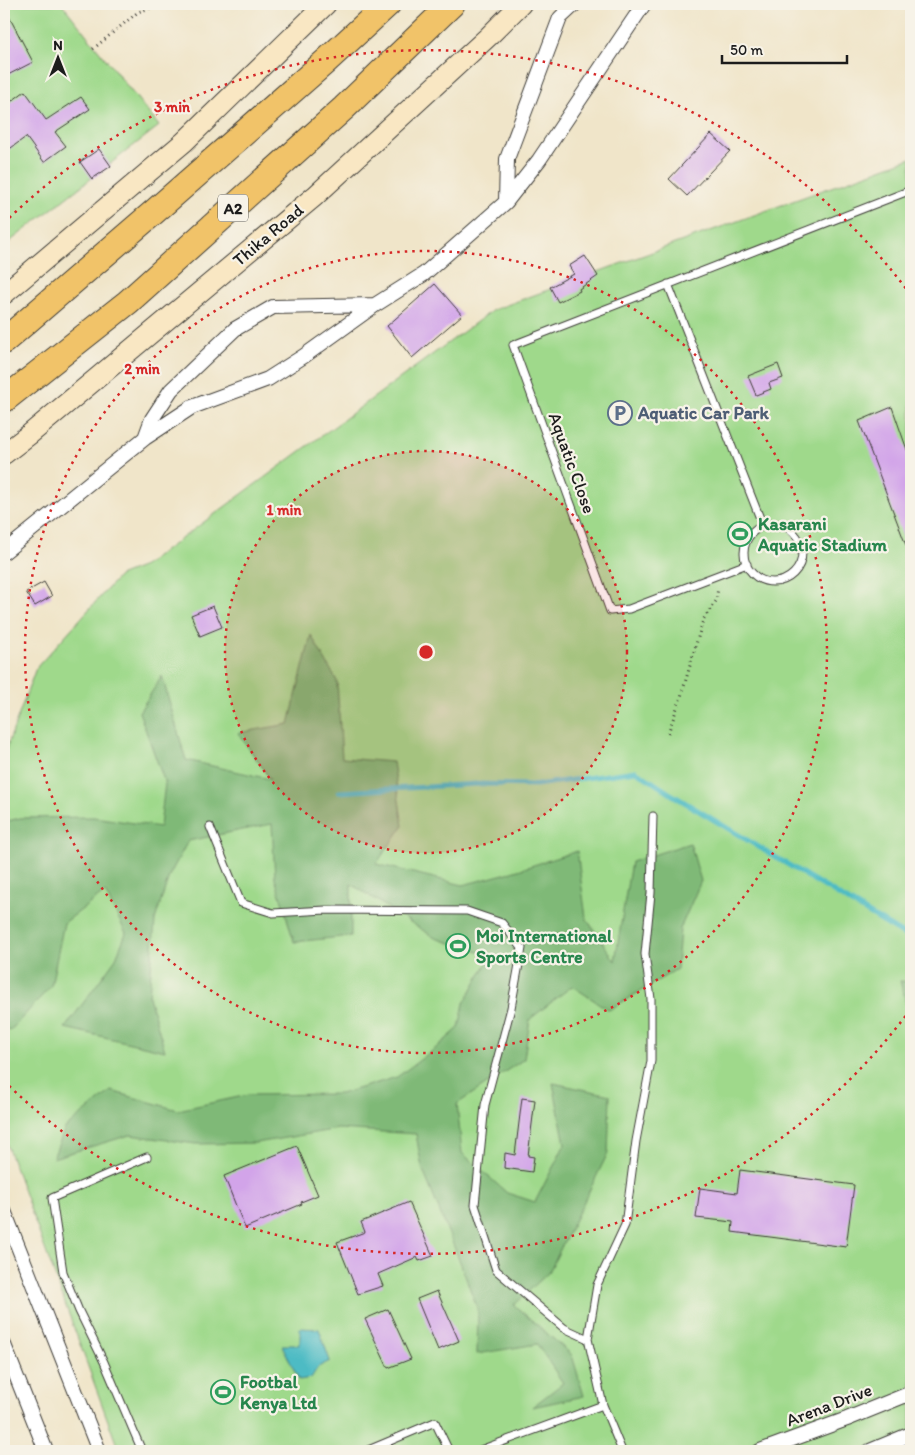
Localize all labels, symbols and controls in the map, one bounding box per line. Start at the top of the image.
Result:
north arrow [32,32,82,82]
scale bar [722,32,848,64]
text: N [53,37,63,54]
text: 50 m [730,41,763,59]
text: 3 min [154,98,191,116]
road number: A2 [218,194,248,222]
street label: Thika Road [228,199,308,271]
text: 2 min [124,360,161,378]
parking icon: Aquatic Car Park [607,400,633,426]
place label: Aquatic Car Park [637,402,769,424]
street label: Aquatic Close [544,410,600,516]
text: 1 min [267,501,302,519]
place label: Kasarani Aquatic Stadium [757,513,888,556]
sports icon: Kasarani Aquatic Stadium [727,521,753,547]
centre of rings [417,643,435,661]
place label: Moi International Sports Centre [476,925,613,968]
sports icon: Moi International Sports Centre [445,933,471,959]
place label: Footbal Kenya Ltd [240,1371,318,1414]
sports icon: Footbal Kenya Ltd [210,1379,236,1405]
street label: Arena Drive [783,1379,875,1431]

